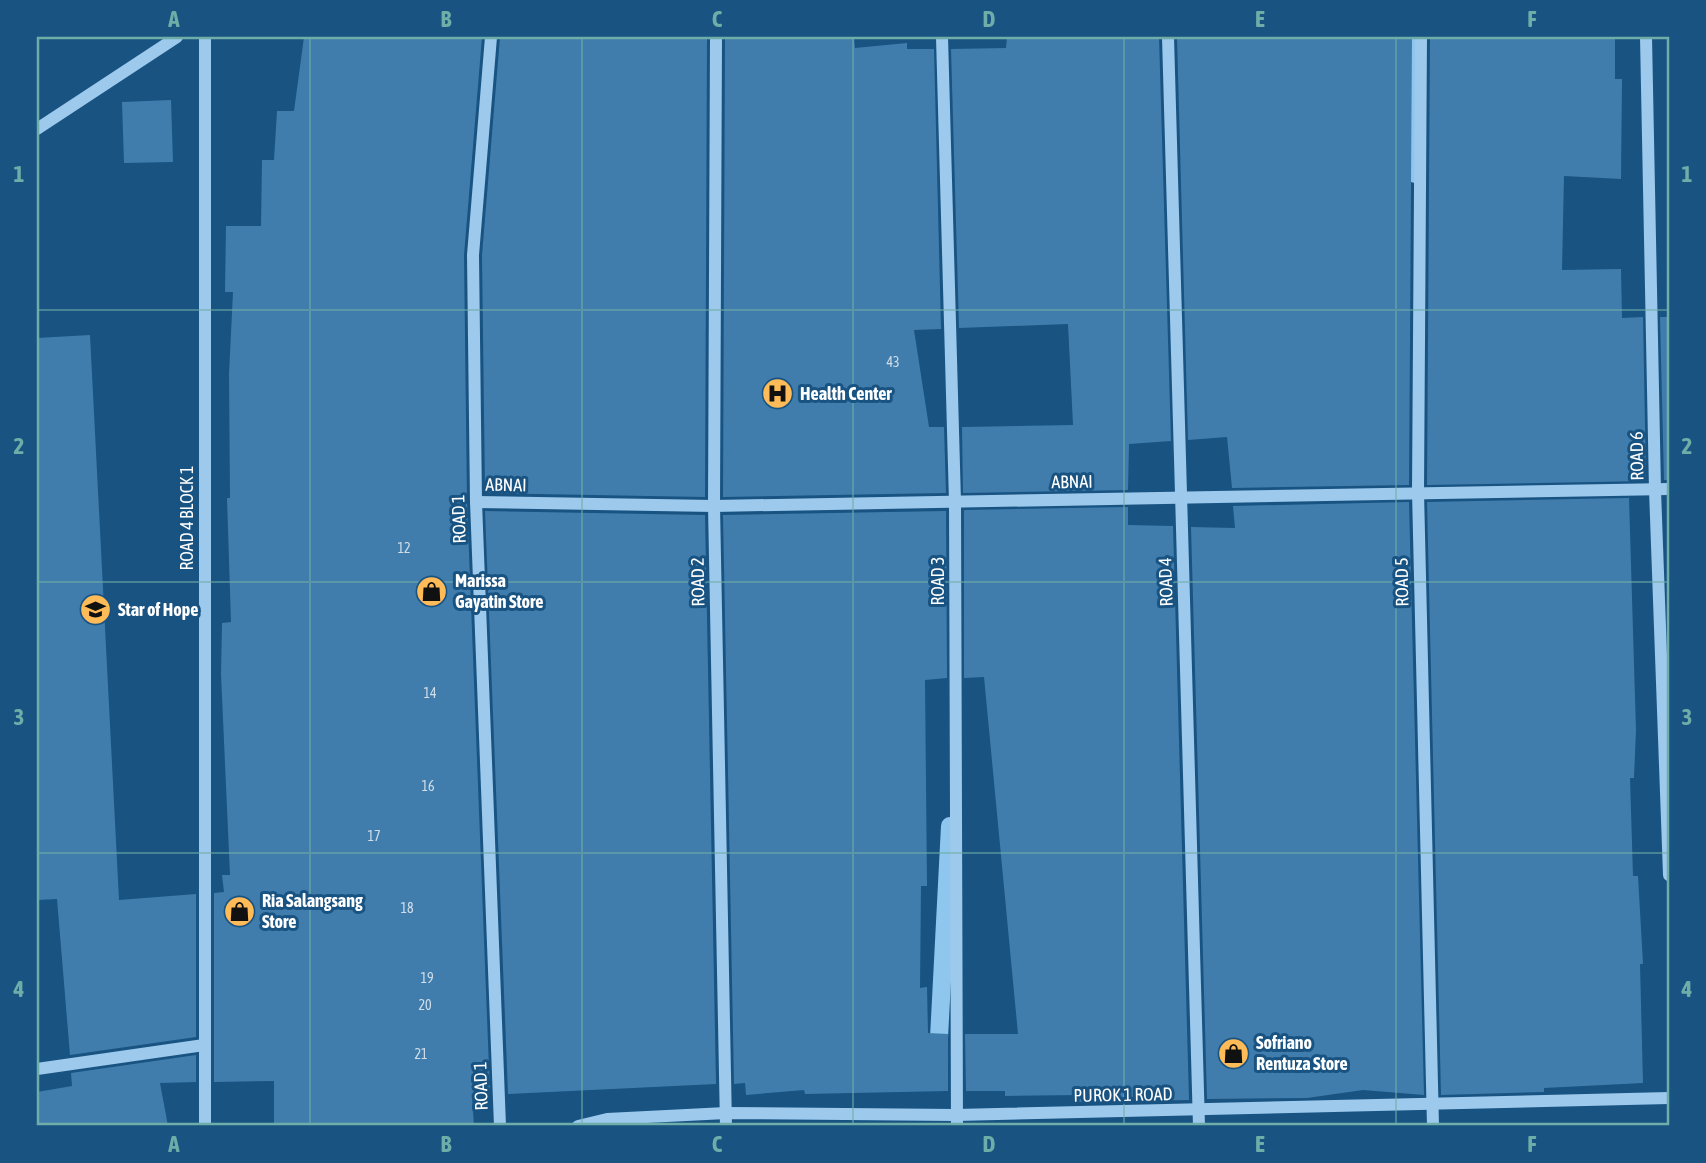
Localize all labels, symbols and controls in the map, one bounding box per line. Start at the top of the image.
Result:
text: A [167,6,180,32]
text: B [441,6,452,32]
text: C [712,6,723,32]
text: D [983,6,996,32]
text: E [1255,6,1265,32]
text: F [1527,6,1537,32]
text: 1 [14,161,25,187]
text: 1 [1682,161,1693,187]
house number: 43 [886,354,900,370]
hospital icon: Health Center [760,377,794,411]
place label: Health Center [800,383,892,404]
street label: ROAD 6 [1626,431,1647,481]
text: 2 [14,433,24,459]
text: 2 [1682,433,1692,459]
street label: ROAD 4 BLOCK 1 [176,465,197,571]
street label: ABNAI [1051,471,1093,492]
street label: ABNAI [485,474,527,495]
street label: ROAD 1 [447,494,470,544]
house number: 12 [397,540,411,556]
street label: ROAD 3 [927,556,948,606]
street label: ROAD 2 [687,557,708,607]
street label: ROAD 4 [1154,557,1177,607]
street label: ROAD 5 [1391,557,1412,607]
place label: Marissa Gayatin Store [455,570,544,612]
shop icon: Marissa Gayatin Store [415,574,449,608]
school or university icon: Star of Hope [78,593,112,627]
place label: Star of Hope [118,599,198,620]
house number: 14 [423,685,437,701]
text: 3 [14,704,24,730]
text: 3 [1682,704,1692,730]
house number: 16 [421,778,435,794]
house number: 17 [367,828,381,844]
place label: Ria Salangsang Store [262,890,363,932]
shop icon: Ria Salangsang Store [222,894,256,928]
house number: 18 [400,900,414,916]
house number: 19 [420,970,434,986]
text: 4 [13,976,25,1002]
text: 4 [1681,976,1693,1002]
house number: 20 [418,997,432,1013]
place label: Sofriano Rentuza Store [1256,1032,1348,1074]
shop icon: Sofriano Rentuza Store [1216,1036,1250,1070]
house number: 21 [414,1046,428,1062]
street label: ROAD 1 [469,1061,492,1111]
street label: PUROK 1 ROAD [1073,1083,1173,1106]
text: A [167,1131,180,1157]
text: B [441,1131,452,1157]
text: C [712,1131,723,1157]
text: D [983,1131,996,1157]
text: E [1255,1131,1265,1157]
text: F [1527,1131,1537,1157]

